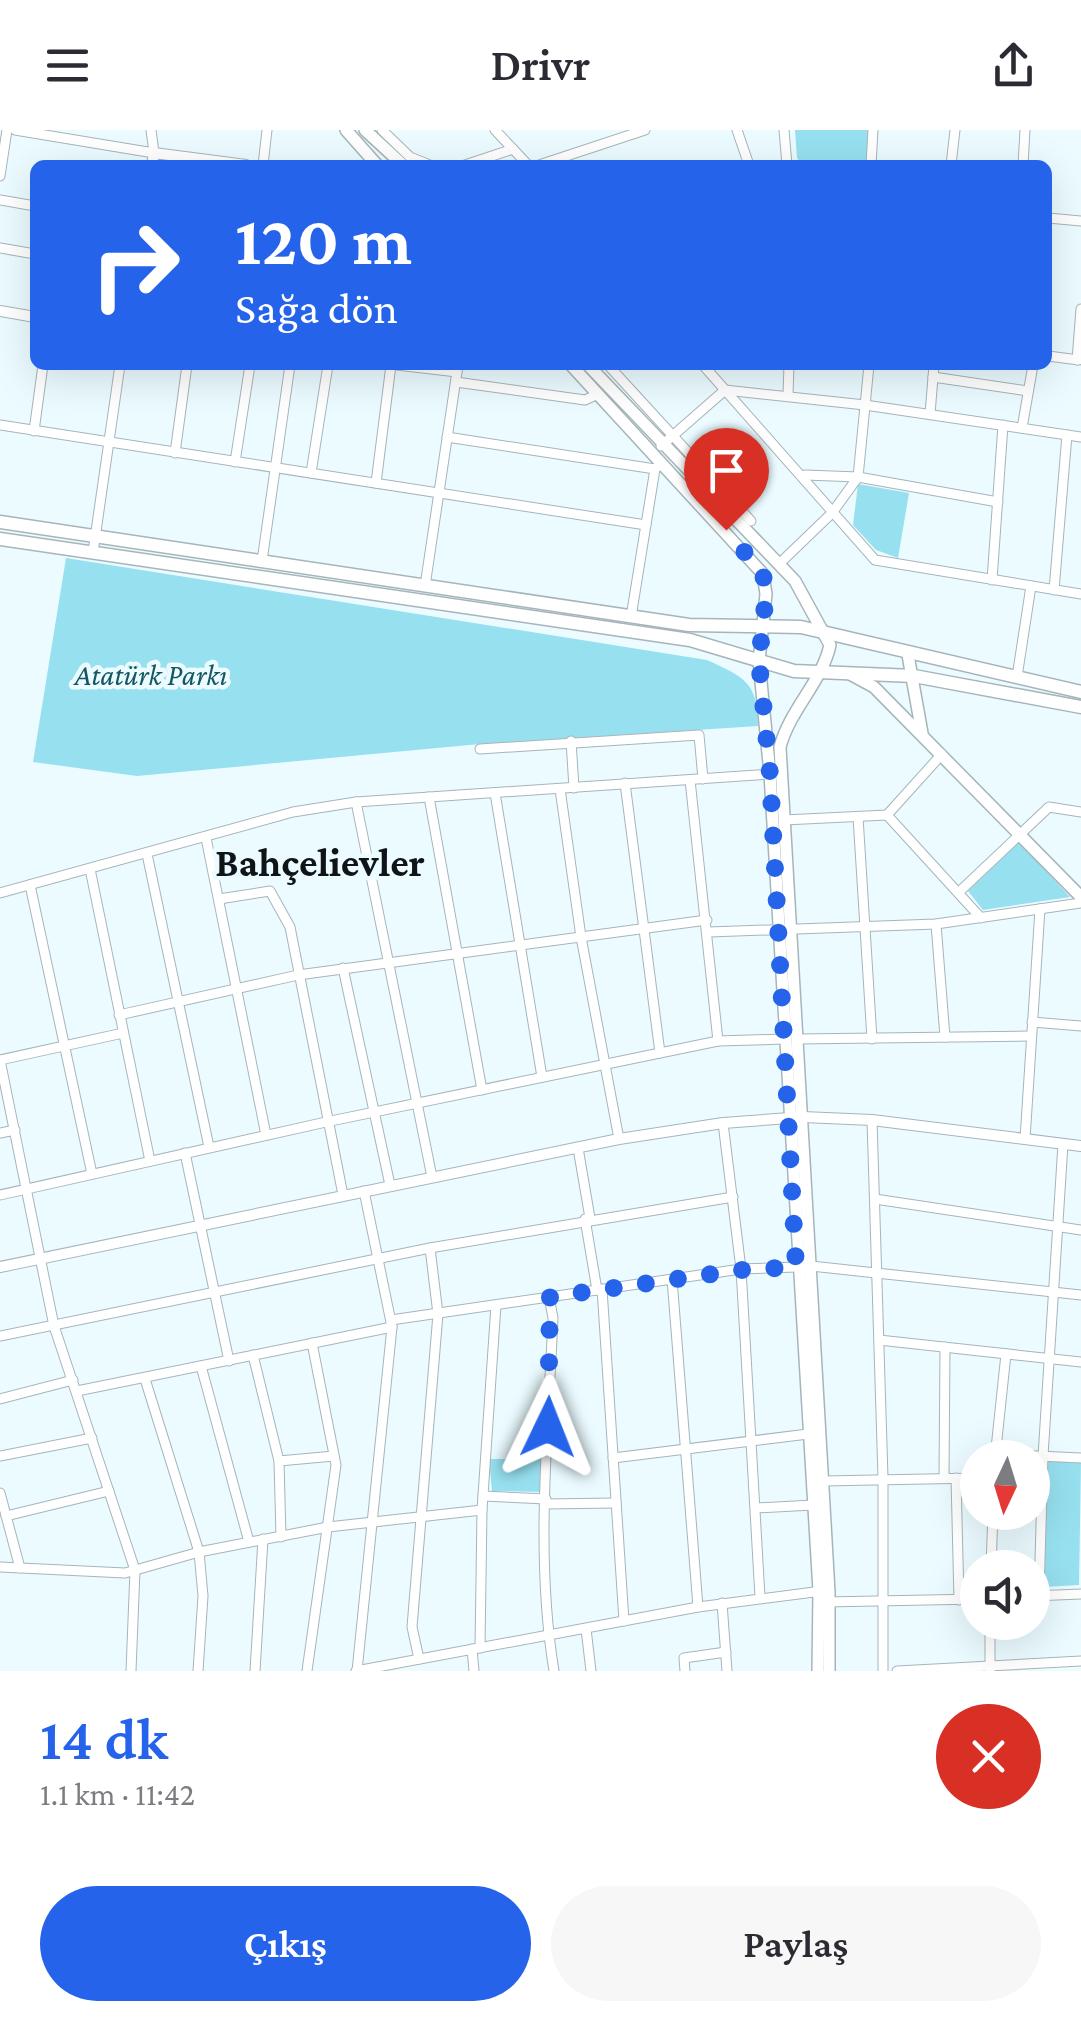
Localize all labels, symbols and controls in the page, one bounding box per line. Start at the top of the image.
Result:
icon: menu [40,38,95,93]
icon: share [986,38,1041,93]
text: Drivr [491,40,590,90]
icon: right [70,200,200,330]
text: 120 m [235,201,412,279]
text: Sağa dön [235,283,398,333]
pin [684,428,769,531]
icon: arrive [699,443,754,498]
park label: Atatürk Parkı [73,658,227,691]
district label: Bahçelievler [215,840,425,885]
position arrow [496,1375,600,1479]
north arrow [960,1440,1050,1530]
map controls [960,1440,1050,1640]
button: sound [960,1550,1050,1640]
button: close [936,1704,1041,1809]
text: 14 dk [40,1705,168,1772]
text: 1.1 km · 11:42 [40,1776,195,1812]
button: Çıkış [40,1886,531,2001]
button: Paylaş [551,1886,1041,2001]

